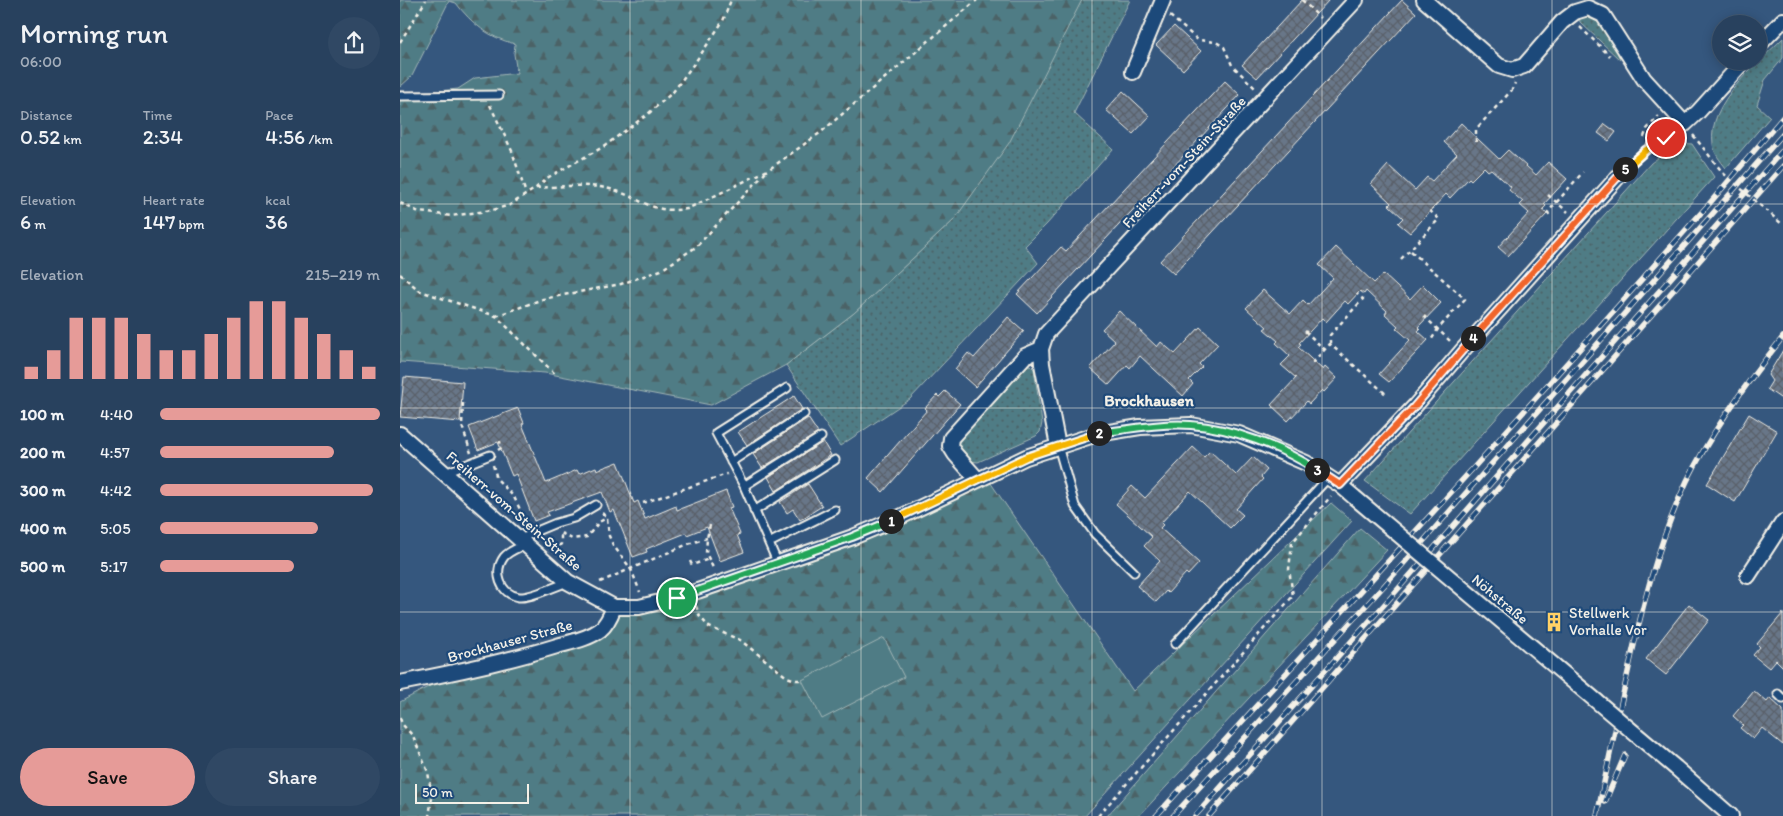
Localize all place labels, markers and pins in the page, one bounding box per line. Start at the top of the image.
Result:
pin [1645,117,1687,159]
pin: 5 [1612,156,1638,182]
pin: 4 [1460,326,1486,350]
pin: 2 [1086,420,1112,446]
pin: 3 [1304,458,1330,482]
pin: 1 [878,508,904,534]
pin [656,577,698,619]
place label: Stellwerk Vorhalle Vor [1569,604,1647,639]
building icon: Stellwerk Vorhalle Vor [1543,611,1565,633]

